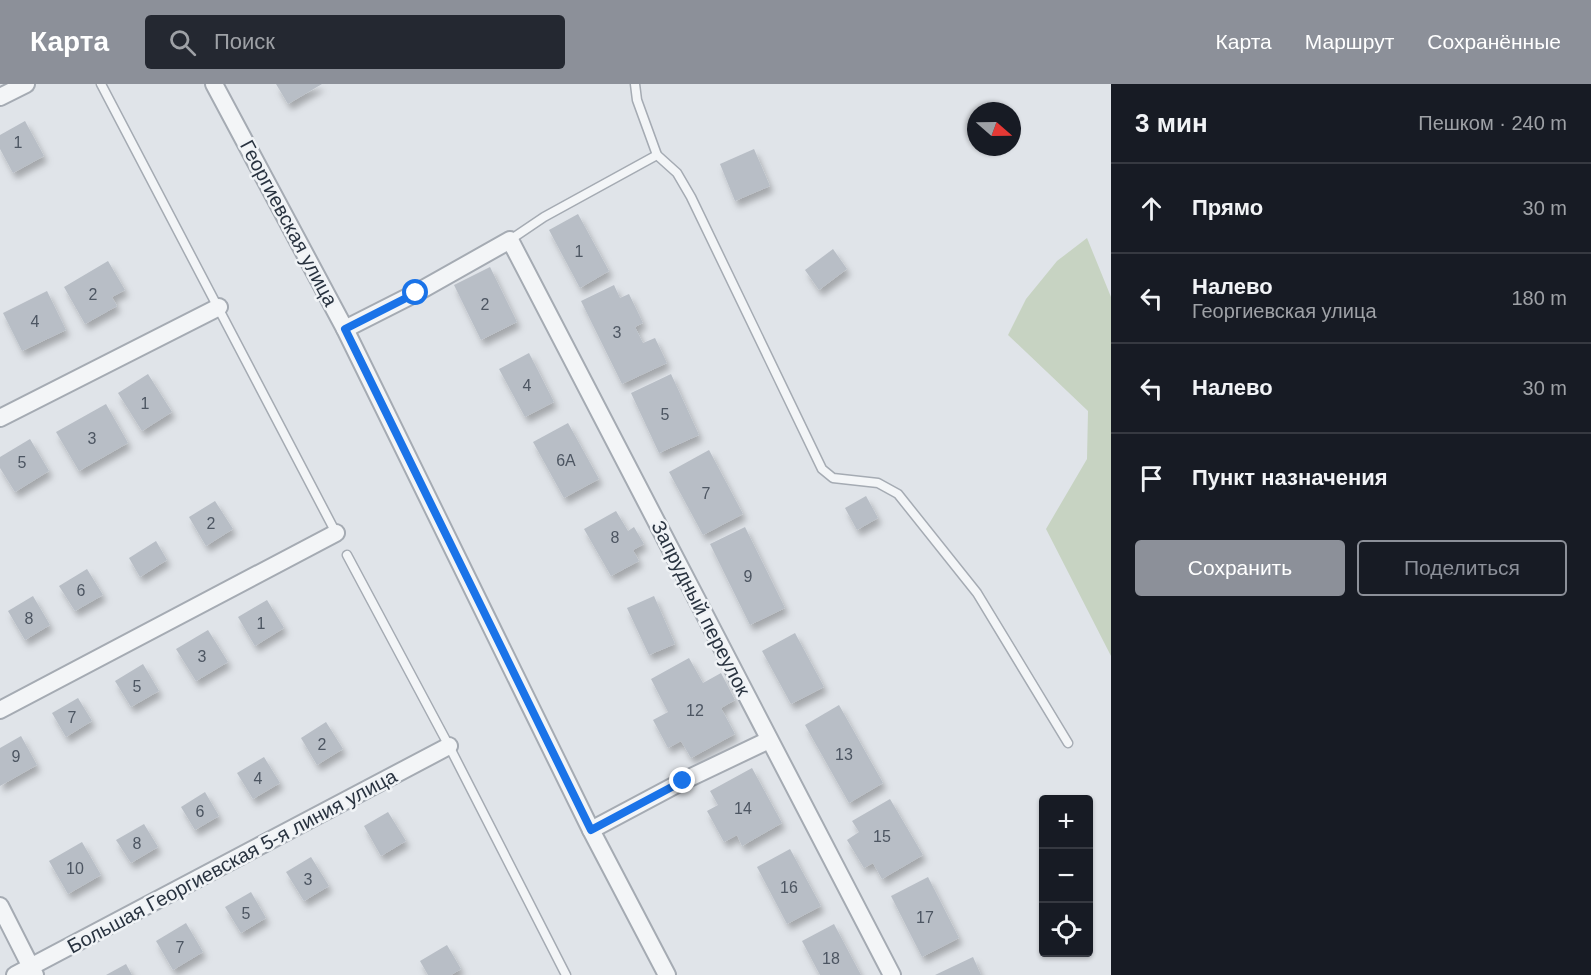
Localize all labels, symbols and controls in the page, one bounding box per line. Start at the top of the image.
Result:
search box [145,15,565,69]
text: Карта [30,26,109,57]
icon: search [166,26,199,59]
text: Поиск [214,29,275,54]
text: Карта [1216,30,1272,53]
text: Маршрут [1305,30,1394,53]
text: Сохранённые [1427,30,1561,53]
north arrow [967,102,1021,156]
text: 3 мин [1135,108,1208,138]
text: Пешком · 240 m [1418,112,1567,134]
house number: 1 [14,134,23,151]
street label: Георгиевская улица [236,136,342,310]
icon: ahead [1135,192,1168,225]
text: Прямо [1192,195,1263,220]
text: 30 m [1523,197,1567,219]
house number: 1 [575,243,584,260]
text: Налево [1192,274,1273,299]
route start [402,279,428,305]
icon: left [1135,282,1168,315]
house number: 2 [89,286,98,303]
text: 180 m [1511,287,1567,309]
house number: 2 [481,296,490,313]
text: Георгиевская улица [1192,300,1377,322]
house number: 4 [31,313,40,330]
house number: 3 [613,324,622,341]
icon: left [1135,372,1168,405]
text: Налево [1192,375,1273,400]
house number: 4 [523,377,532,394]
text: 30 m [1523,377,1567,399]
house number: 1 [141,395,150,412]
house number: 5 [661,406,670,423]
house number: 3 [88,430,97,447]
house number: 6А [556,452,576,469]
house number: 5 [18,454,27,471]
icon: arrive [1135,462,1168,495]
text: Пункт назначения [1192,465,1388,490]
house number: 7 [702,485,711,502]
house number: 2 [207,515,216,532]
street label: Запрудный переулок [647,517,755,699]
house number: 8 [611,529,620,546]
button: Сохранить [1135,540,1345,596]
button: Поделиться [1357,540,1567,596]
house number: 9 [744,568,753,585]
house number: 6 [77,582,86,599]
house number: 8 [25,610,34,627]
house number: 1 [257,615,266,632]
house number: 3 [198,648,207,665]
house number: 5 [133,678,142,695]
house number: 12 [686,702,704,719]
house number: 7 [68,709,77,726]
house number: 2 [318,736,327,753]
house number: 13 [835,746,853,763]
house number: 9 [12,748,21,765]
street label: Большая Георгиевская 5-я линия улица [63,764,401,958]
route end [669,767,695,793]
house number: 4 [254,770,263,787]
map controls [1039,795,1093,957]
button: + [1039,795,1093,849]
house number: 14 [734,800,752,817]
house number: 6 [196,803,205,820]
house number: 15 [873,828,891,845]
house number: 8 [133,835,142,852]
button: − [1039,849,1093,903]
house number: 10 [66,860,84,877]
house number: 3 [304,871,313,888]
house number: 16 [780,879,798,896]
house number: 5 [242,903,250,923]
button: locate [1039,903,1093,957]
house number: 17 [916,909,934,926]
house number: 7 [176,939,185,956]
house number: 18 [822,950,840,967]

